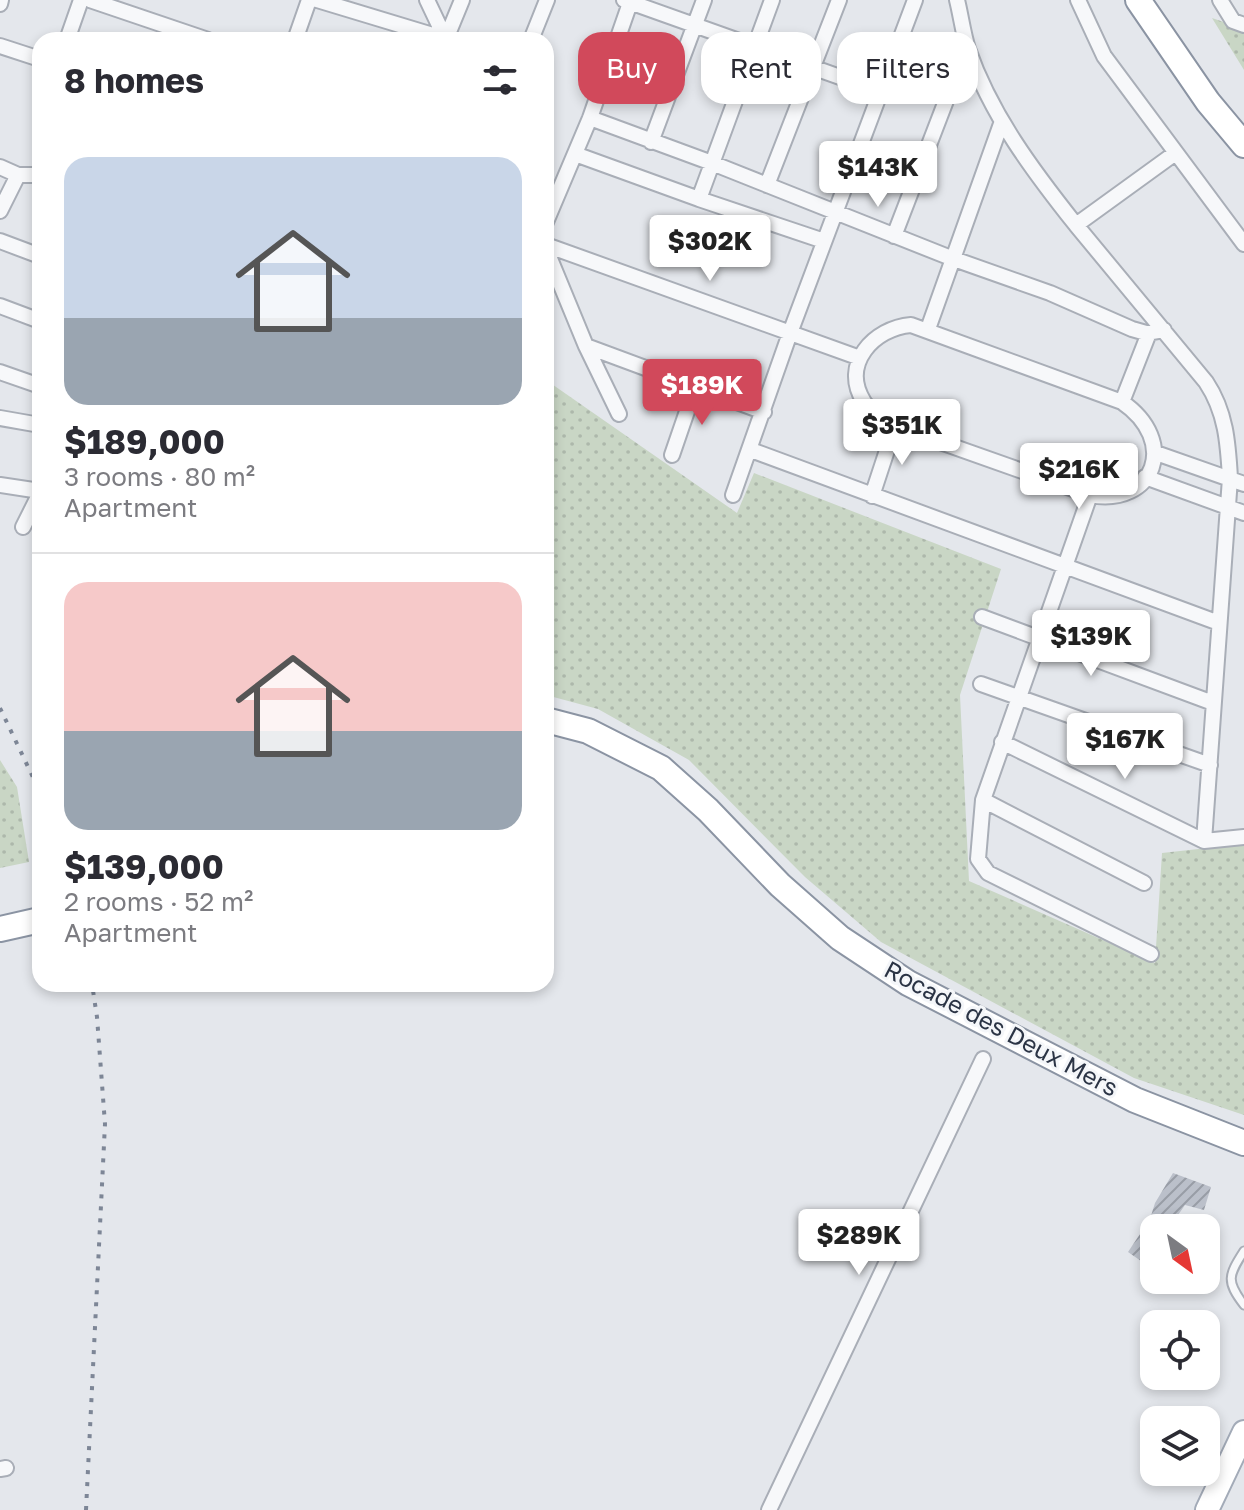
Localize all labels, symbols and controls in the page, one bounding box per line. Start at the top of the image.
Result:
chip: Buy [578,32,685,104]
chip: Rent [701,32,821,104]
chip: Filters [837,32,978,104]
icon: filters [478,58,522,102]
text: 8 homes [64,60,204,100]
pin: $143K [822,141,934,209]
text: $143K [837,151,919,182]
icon: home [221,209,365,353]
pin: $302K [654,215,766,283]
text: $302K [668,225,752,256]
pin: $189K [646,359,758,427]
text: $189K [661,369,743,400]
pin: $351K [846,399,958,467]
text: $351K [861,409,943,440]
text: $189,000 [64,421,225,461]
pin: $216K [1023,443,1135,511]
text: $216K [1038,453,1120,484]
text: 3 rooms · 80 m² [64,461,255,492]
text: Apartment [64,492,197,523]
pin: $139K [1035,610,1147,678]
text: $139K [1050,620,1132,651]
icon: home [221,634,365,778]
pin: $167K [1069,713,1181,781]
text: $167K [1085,723,1165,754]
text: $139,000 [64,846,224,886]
text: 2 rooms · 52 m² [64,886,253,917]
text: Apartment [64,917,197,948]
street label: Rocade des Deux Mers [880,954,1123,1102]
pin: $289K [803,1209,915,1277]
north arrow [1140,1214,1220,1294]
map controls [1140,1214,1220,1486]
text: $289K [816,1219,902,1250]
button: locate [1140,1310,1220,1390]
button: layers [1140,1406,1220,1486]

